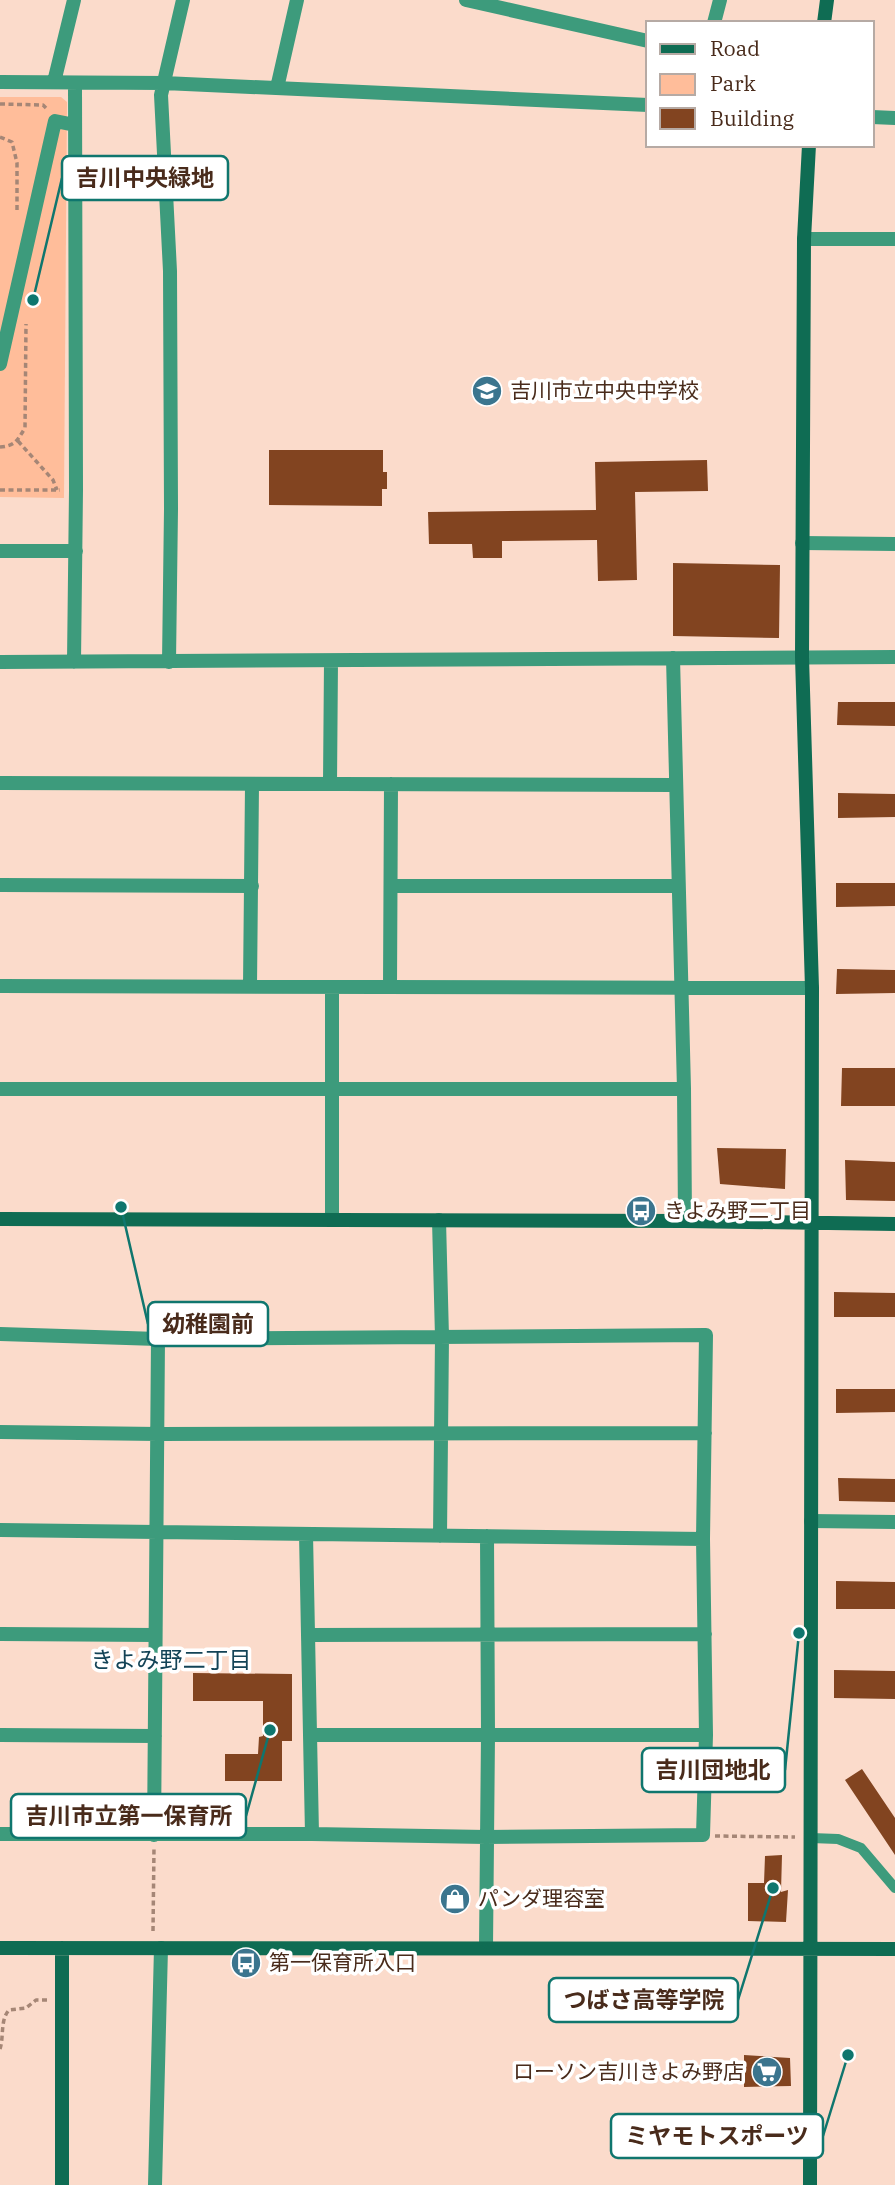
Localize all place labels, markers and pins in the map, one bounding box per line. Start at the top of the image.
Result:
callout: 吉川中央緑地 [62,156,228,200]
school or university icon: 吉川市立中央中学校 [470,374,504,408]
place label: 吉川市立中央中学校 [510,376,699,404]
bus stop icon: きよみ野二丁目 [624,1194,658,1228]
place label: きよみ野二丁目 [664,1196,811,1224]
callout: 幼稚園前 [148,1302,268,1346]
callout: 吉川団地北 [642,1748,785,1792]
callout: 吉川市立第一保育所 [11,1794,246,1838]
shop icon: パンダ理容室 [438,1882,472,1916]
place label: パンダ理容室 [478,1884,605,1912]
bus stop icon: 第一保育所入口 [229,1946,263,1980]
place label: 第一保育所入口 [269,1948,416,1976]
callout: つばさ高等学院 [549,1978,738,2022]
supermarket icon: ローソン吉川きよみ野店 [750,2055,784,2089]
place label: ローソン吉川きよみ野店 [513,2057,744,2085]
callout: ミヤモトスポーツ [611,2114,823,2158]

